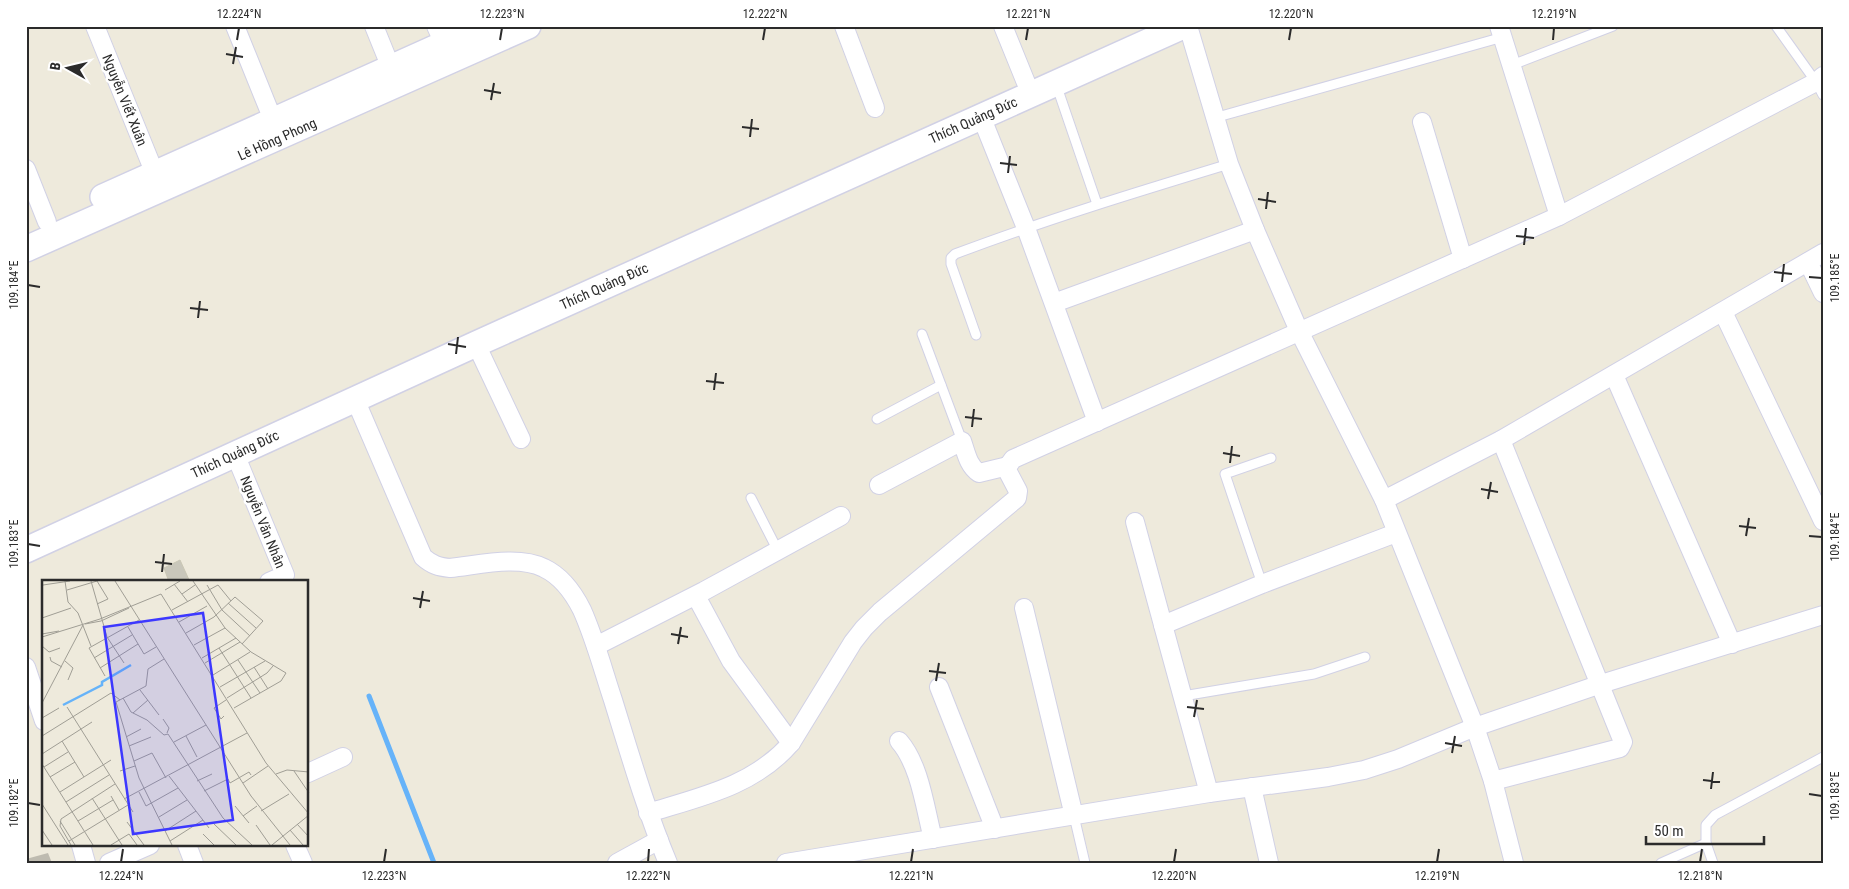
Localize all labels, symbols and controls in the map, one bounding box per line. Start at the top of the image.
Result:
text: 12.224°N [217,7,261,21]
text: 12.223°N [480,7,524,21]
text: 12.222°N [743,7,787,21]
text: 12.221°N [1006,7,1050,21]
text: 12.220°N [1269,7,1313,21]
text: 12.219°N [1532,7,1576,21]
north arrow [42,42,92,92]
street label: Nguyễn Viết Xuân [99,52,151,148]
text: B [47,61,64,71]
street label: Thích Quảng Đức [926,93,1020,147]
street label: Lê Hồng Phong [235,115,319,163]
text: 109.185°E [1828,253,1842,303]
street label: Thích Quảng Đức [557,259,651,313]
text: 109.184°E [7,260,21,310]
street label: Thích Quảng Đức [189,427,281,481]
street label: Nguyễn Văn Nhân [237,474,289,570]
text: 109.184°E [1828,512,1842,562]
text: 109.183°E [7,519,21,569]
inset map [42,580,309,846]
text: 109.183°E [1828,771,1842,821]
text: 109.182°E [7,778,21,828]
scale bar [1646,814,1764,846]
text: 50 m [1654,822,1684,840]
text: 12.224°N [99,869,143,883]
text: 12.223°N [362,869,406,883]
text: 12.222°N [626,869,670,883]
text: 12.221°N [889,869,933,883]
text: 12.220°N [1152,869,1196,883]
text: 12.219°N [1415,869,1459,883]
text: 12.218°N [1678,869,1722,883]

